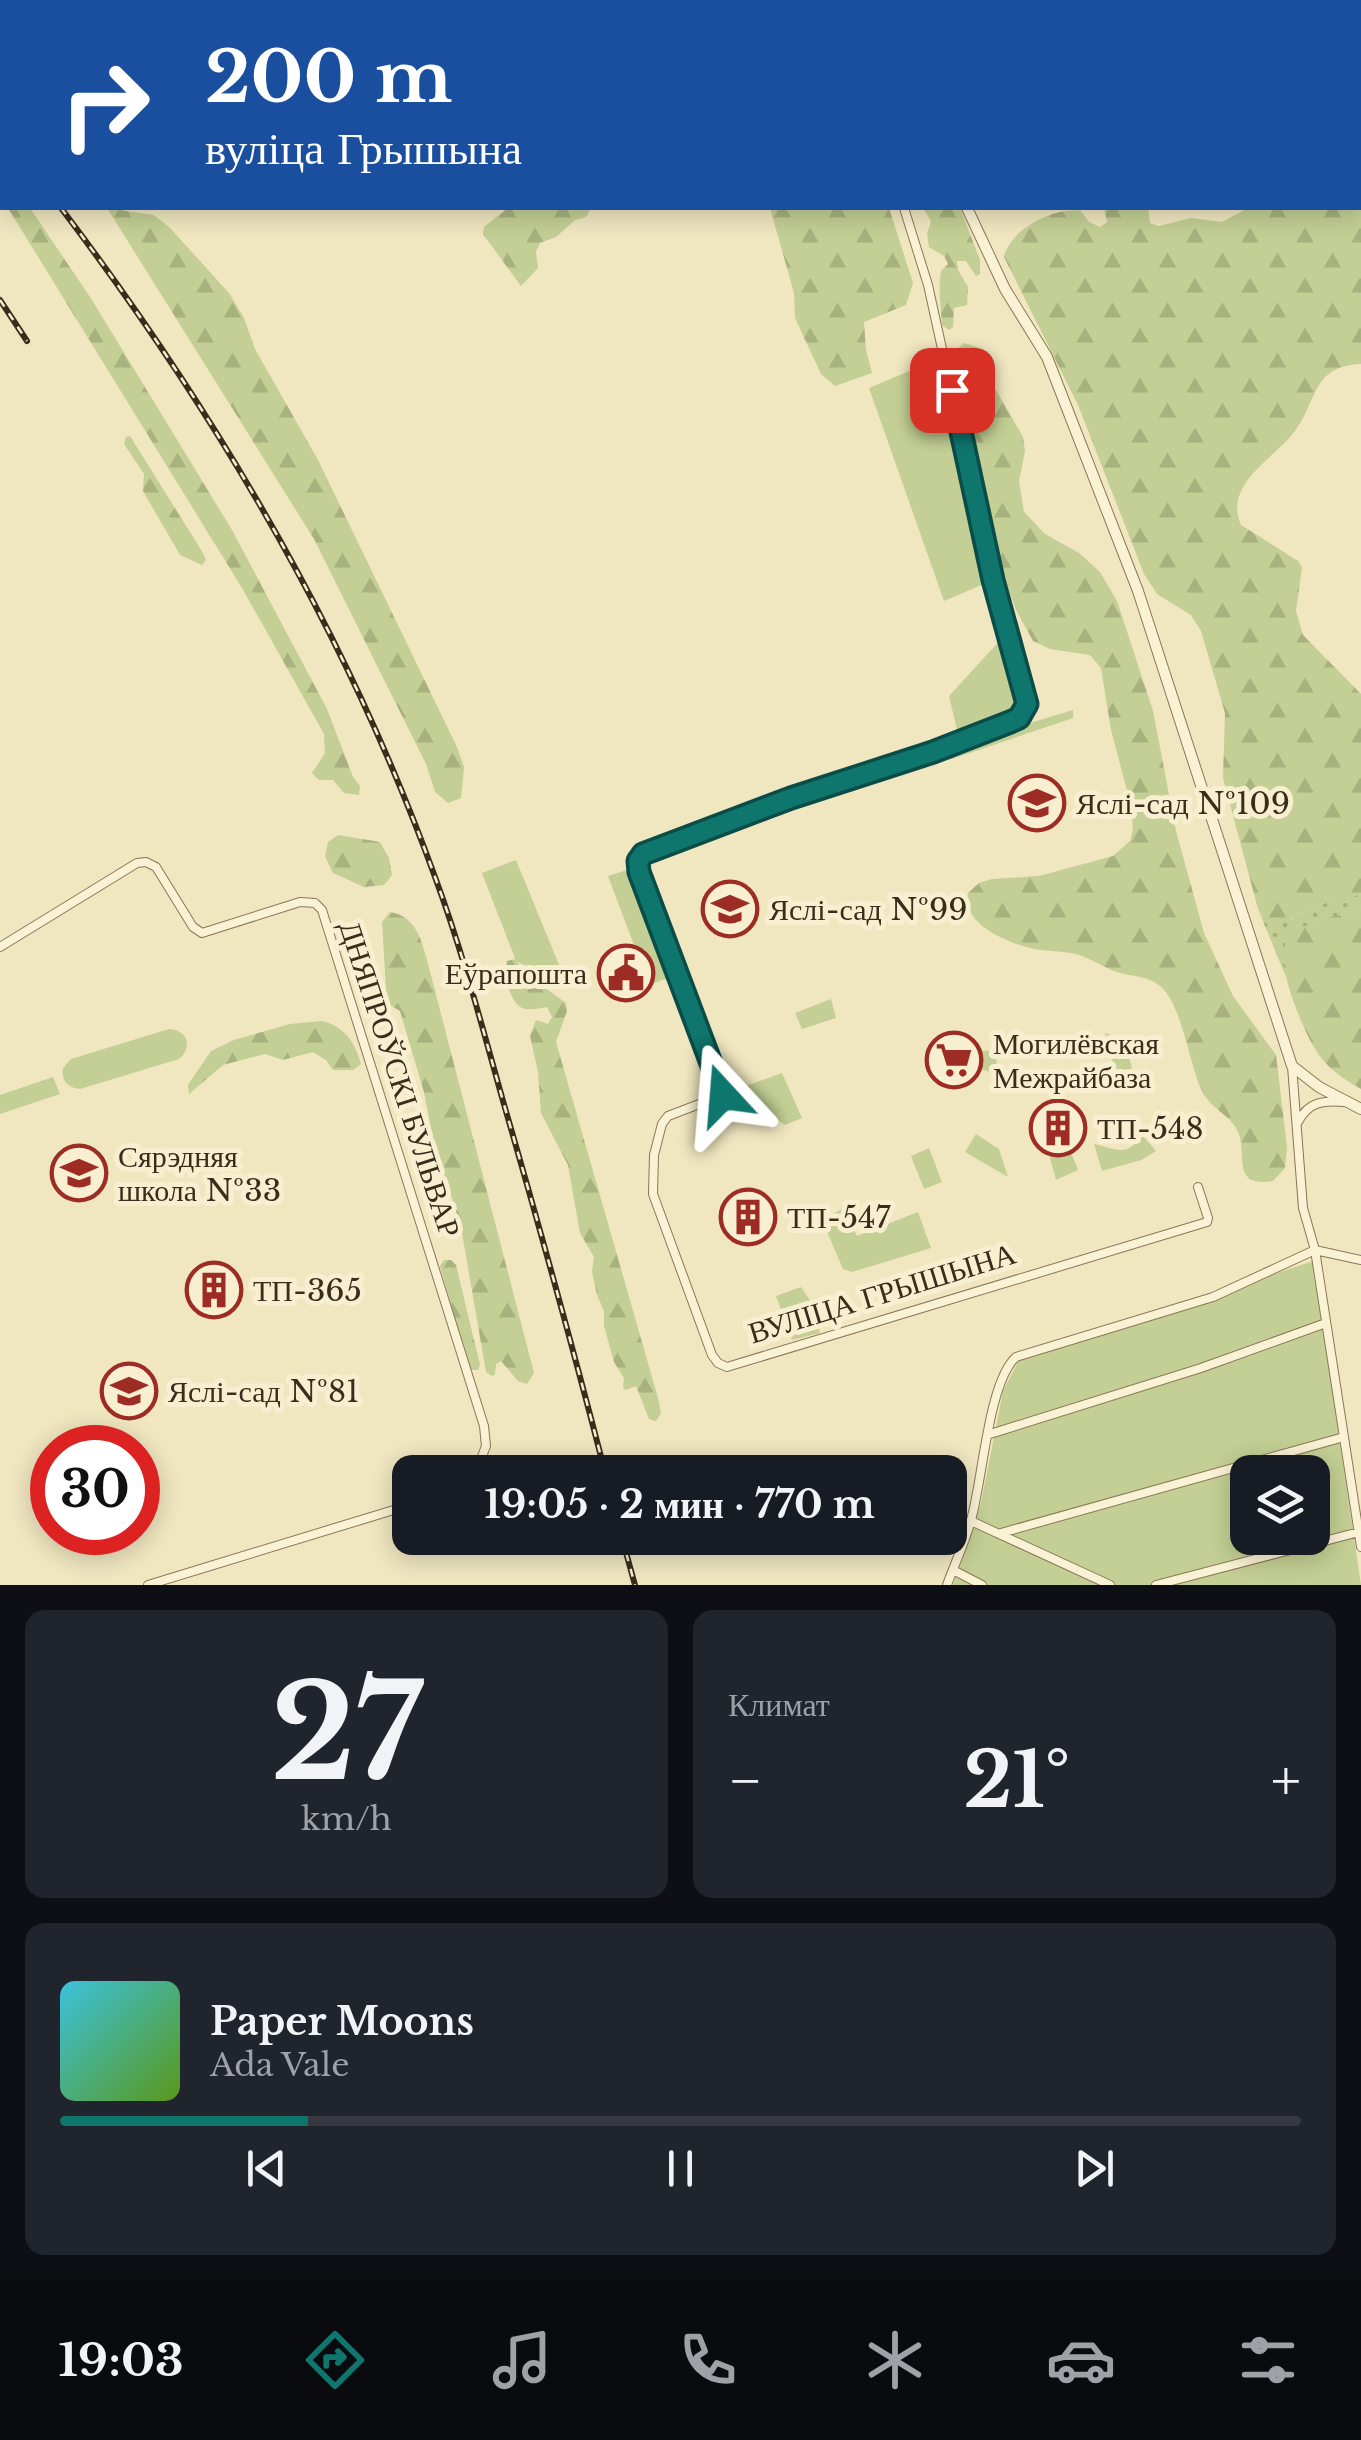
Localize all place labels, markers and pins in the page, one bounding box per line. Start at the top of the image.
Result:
pin [910,348,995,433]
school or university icon: Яслі-сад №109 [1007,773,1067,833]
place label: Яслі-сад №109 [1076,785,1290,822]
school or university icon: Яслі-сад №99 [700,879,760,939]
place label: Яслі-сад №99 [769,891,968,928]
public building icon: Еўрапошта [596,943,656,1003]
place label: Еўрапошта [445,955,587,992]
place label: Могилёвская Межрайбаза [993,1025,1159,1096]
supermarket icon: Могилёвская Межрайбаза [924,1030,984,1090]
building icon: ТП-548 [1028,1098,1088,1158]
place label: ТП-548 [1097,1110,1204,1147]
place label: Сярэдняя школа №33 [118,1138,281,1209]
school or university icon: Сярэдняя школа №33 [49,1143,109,1203]
building icon: ТП-547 [718,1187,778,1247]
place label: ТП-547 [787,1199,891,1236]
building icon: ТП-365 [184,1260,244,1320]
place label: ТП-365 [253,1272,362,1309]
school or university icon: Яслі-сад №81 [99,1361,159,1421]
place label: Яслі-сад №81 [168,1373,360,1410]

